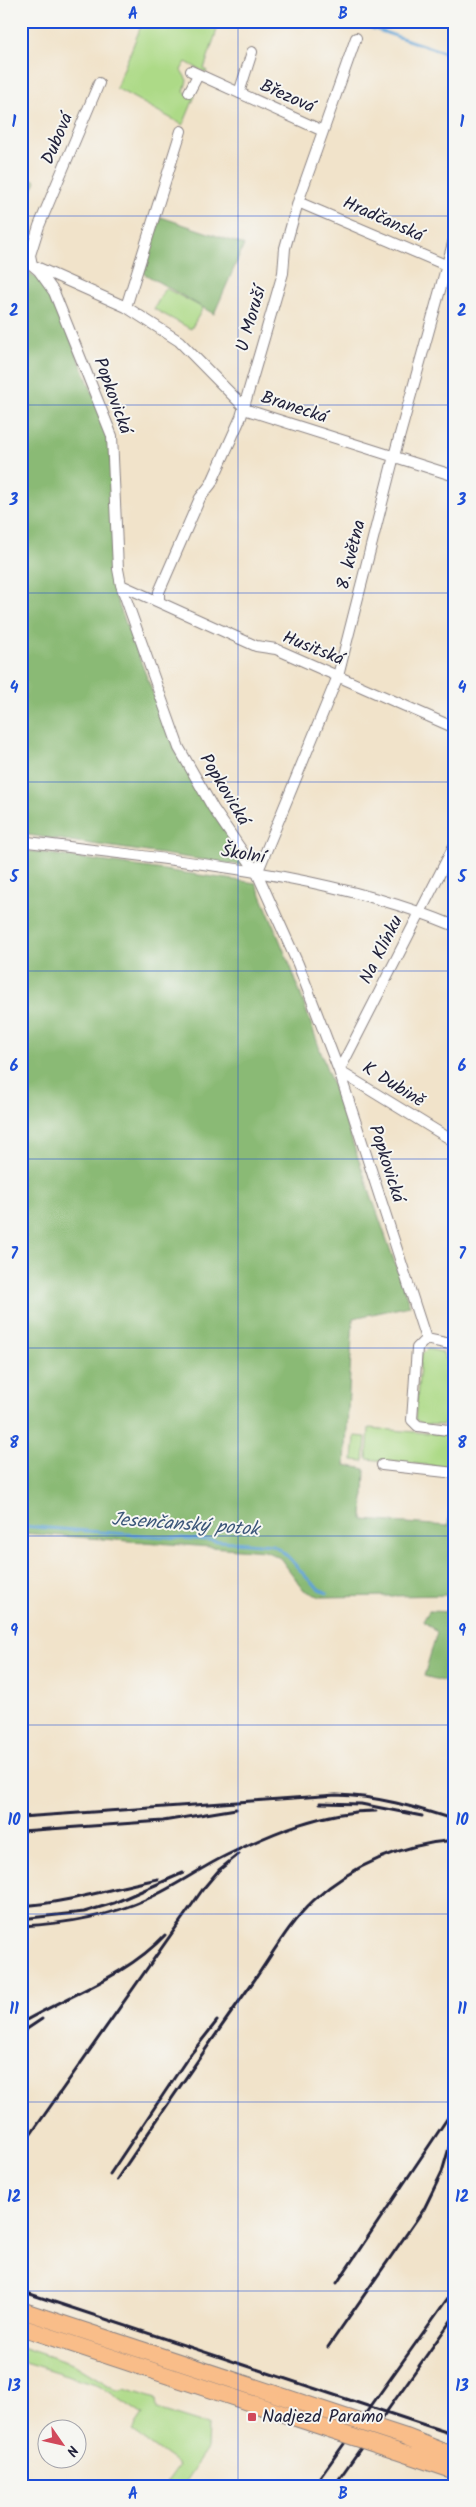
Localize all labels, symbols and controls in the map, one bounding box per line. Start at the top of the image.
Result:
text: A [128,2,138,27]
text: B [338,2,348,27]
street label: Březová [255,72,321,123]
street label: Dubová [34,107,82,170]
text: 1 [12,110,17,135]
text: 1 [460,110,465,135]
street label: Hradčanská [338,189,430,251]
street label: U Moruší [229,280,276,355]
text: 2 [9,299,19,324]
text: 2 [457,299,467,324]
street label: Popkovická [85,353,140,440]
street label: Branecká [257,384,332,433]
text: 3 [9,488,19,513]
text: 3 [457,488,467,513]
street label: 8. května [329,517,375,593]
street label: Husitská [278,624,350,675]
text: 4 [10,676,19,701]
text: 4 [458,676,467,701]
street label: Popkovická [191,748,258,833]
street label: Školní [219,837,270,873]
text: 5 [9,865,20,890]
text: 5 [457,865,468,890]
street label: Na Klínku [352,910,412,989]
text: 6 [10,1054,19,1079]
street label: K Dubině [356,1054,431,1116]
text: 6 [458,1054,467,1079]
street label: Popkovická [360,1121,413,1208]
text: 7 [10,1242,18,1267]
text: 7 [458,1242,466,1267]
text: 8 [9,1431,19,1456]
text: 8 [457,1431,467,1456]
water label: Jesenčanský potok [110,1505,263,1545]
text: 9 [10,1619,18,1644]
text: 9 [458,1619,466,1644]
text: 10 [7,1808,21,1833]
text: 10 [455,1808,469,1833]
text: 11 [9,1997,19,2022]
text: 11 [457,1997,467,2022]
text: 12 [7,2185,21,2210]
text: 12 [455,2185,469,2210]
text: 13 [7,2374,21,2399]
text: 13 [455,2374,469,2399]
place label: Nadjezd Paramo [262,2403,384,2432]
marker: Nadjezd Paramo [246,2411,258,2423]
north arrow [38,2420,88,2470]
text: N [60,2441,84,2461]
text: A [128,2482,138,2507]
text: B [338,2482,348,2507]

